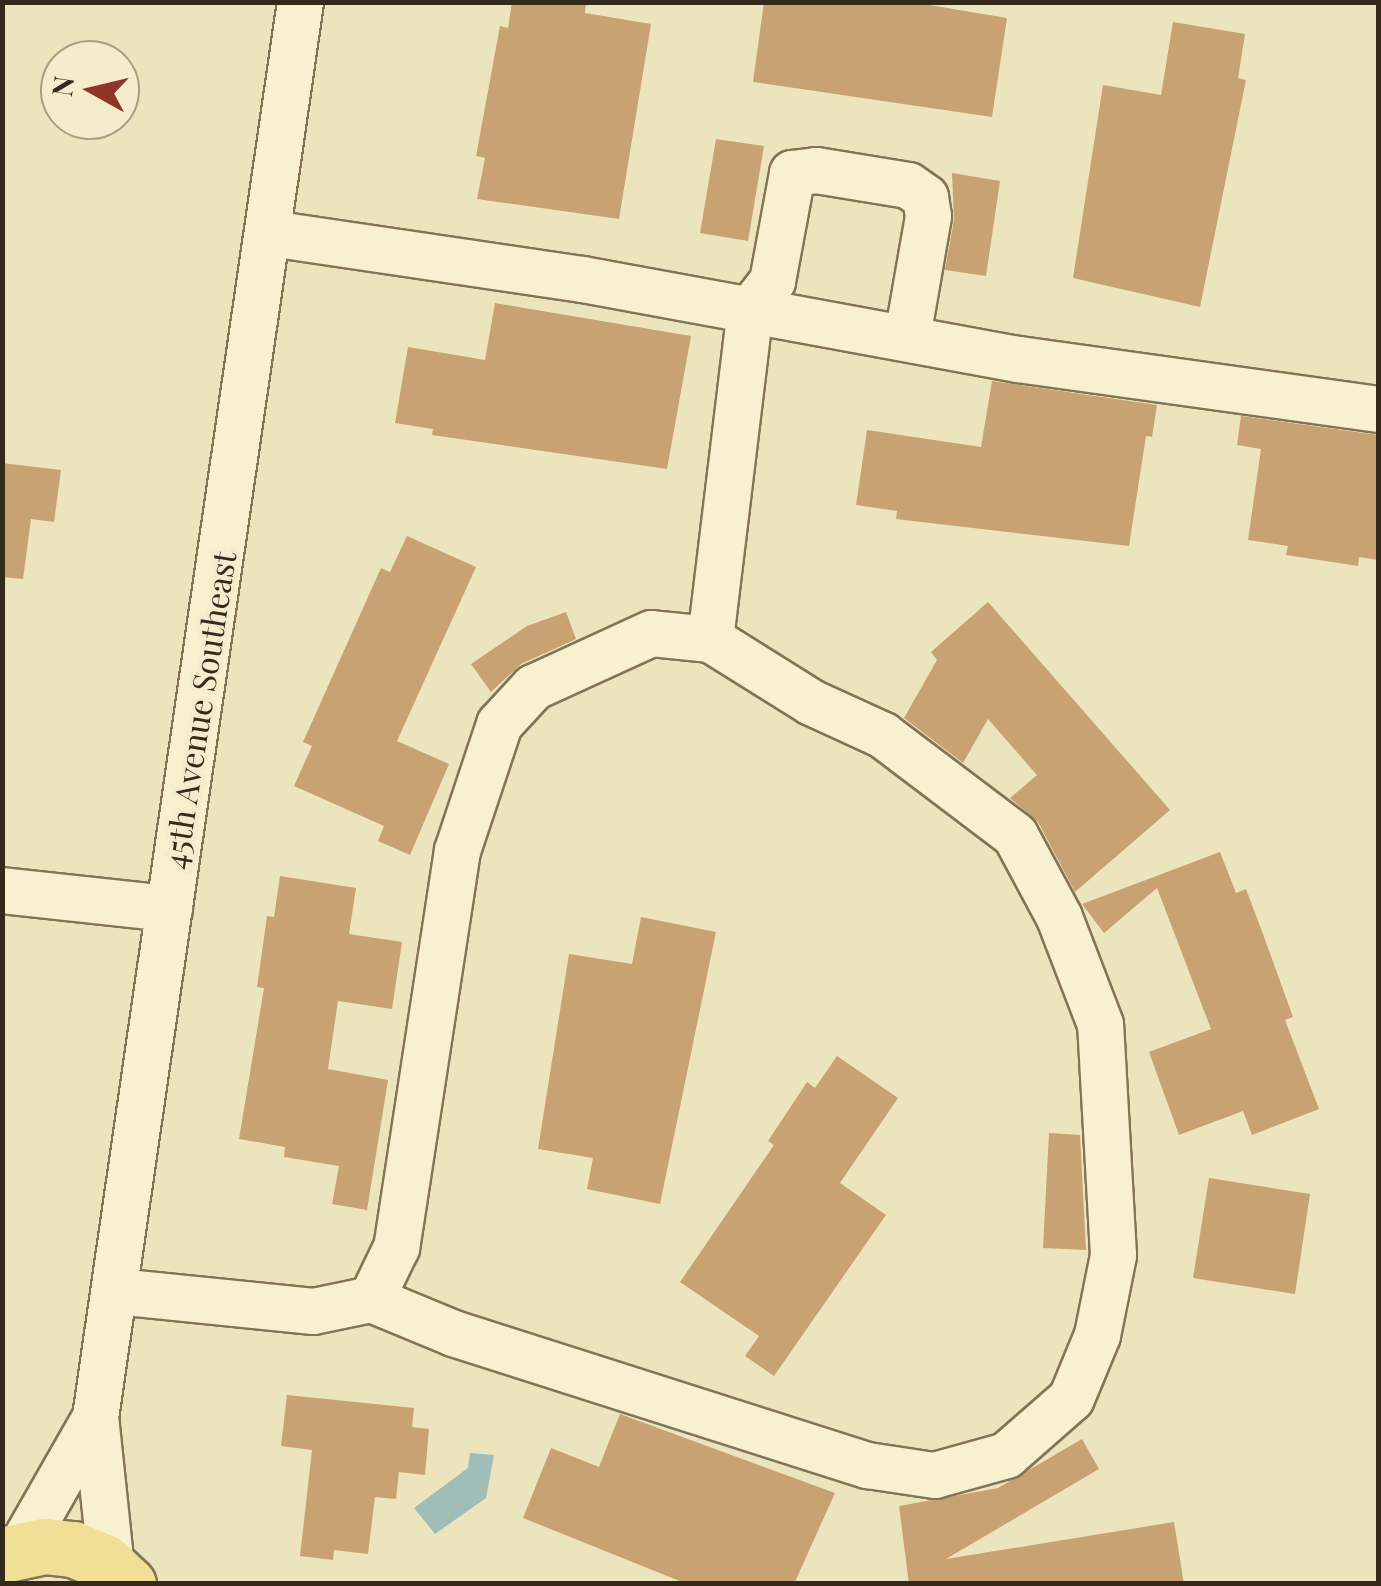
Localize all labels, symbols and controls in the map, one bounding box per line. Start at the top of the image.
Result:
north arrow [40,40,140,140]
text: N [42,73,82,99]
street label: 45th Avenue Southeast [155,548,243,872]

